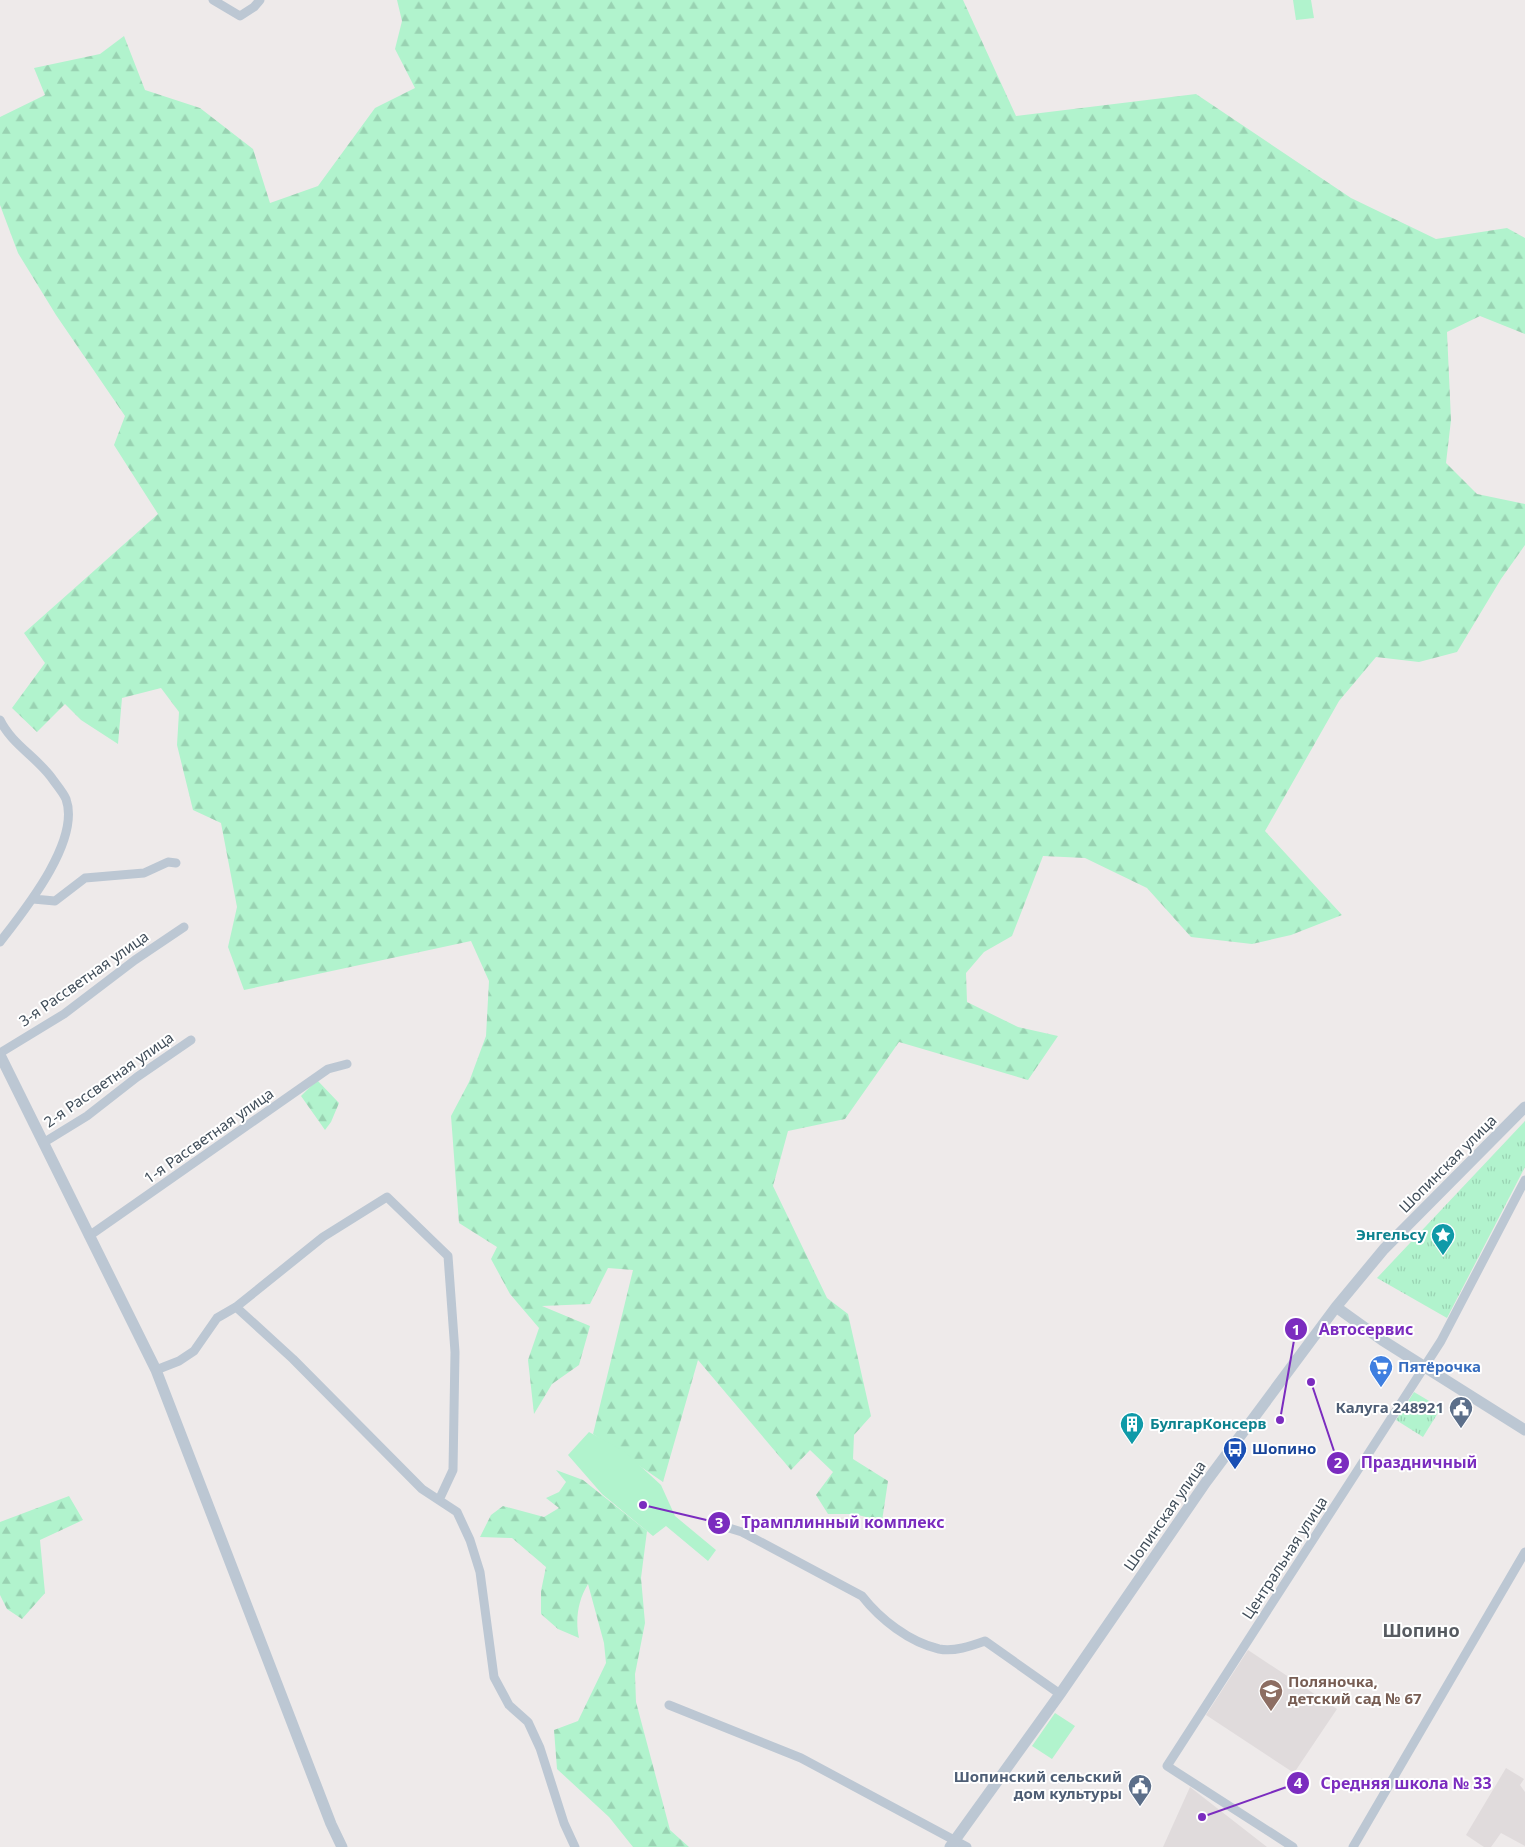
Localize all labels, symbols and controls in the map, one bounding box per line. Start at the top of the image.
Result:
street label: 3-я Рассветная улица [15,926,152,1030]
street label: 2-я Рассветная улица [40,1027,177,1131]
street label: 1-я Рассветная улица [140,1083,277,1187]
street label: Шопинская улица [1394,1110,1501,1217]
place icon: Энгельсу [1430,1222,1456,1256]
place label: Энгельсу [1356,1224,1426,1244]
callout: Автосервис [1283,1314,1423,1345]
text: Автосервис [1319,1318,1413,1340]
text: 1 [1292,1319,1300,1339]
supermarket icon: Пятёрочка [1368,1354,1394,1388]
place label: Пятёрочка [1398,1356,1481,1376]
public building icon: Калуга 248921 [1448,1395,1474,1429]
place label: Калуга 248921 [1335,1397,1444,1417]
building icon: БулгарКонсерв [1119,1411,1145,1445]
place label: БулгарКонсерв [1150,1413,1267,1433]
bus stop icon: Шопино [1222,1436,1248,1470]
place label: Шопино [1252,1438,1316,1458]
callout: Праздничный [1325,1447,1487,1478]
text: Праздничный [1361,1451,1477,1473]
text: 2 [1334,1452,1343,1472]
street label: Шопинская улица [1119,1456,1210,1575]
street label: Центральная улица [1237,1492,1331,1623]
callout: Трамплинный комплекс [707,1507,955,1538]
text: Трамплинный комплекс [741,1511,945,1533]
text: 3 [715,1512,723,1532]
district label: Шопино [1382,1618,1460,1642]
place label: Поляночка, детский сад № 67 [1288,1671,1422,1708]
school or university icon: Поляночка, детский сад № 67 [1258,1678,1284,1712]
place label: Шопинский сельский дом культуры [954,1766,1122,1803]
callout: Средняя школа № 33 [1285,1768,1502,1799]
text: 4 [1294,1772,1303,1792]
text: Средняя школа № 33 [1320,1772,1492,1794]
public building icon: Шопинский сельский дом культуры [1127,1773,1153,1807]

